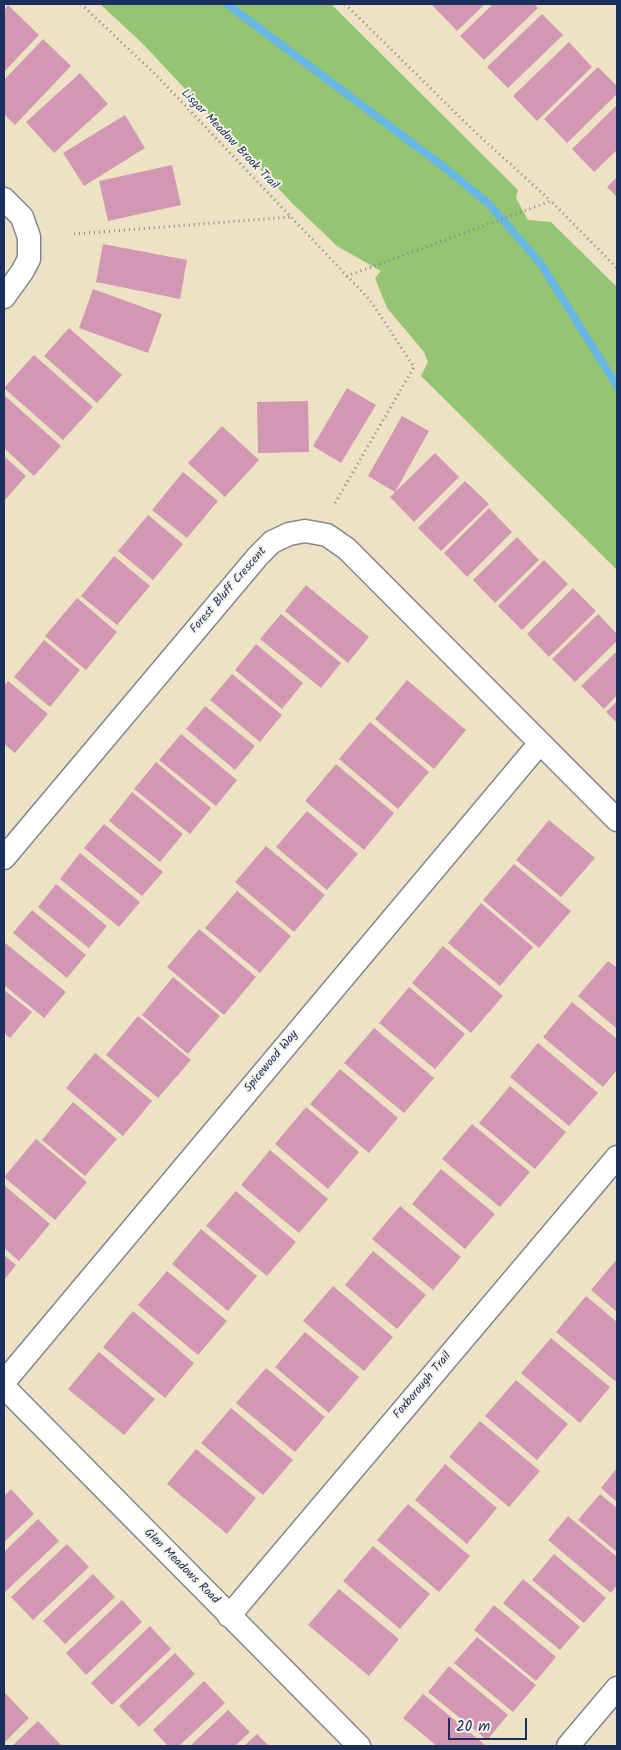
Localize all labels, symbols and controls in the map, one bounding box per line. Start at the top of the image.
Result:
street label: Lisgar Meadow Brook Trail [177,87,281,193]
street label: Forest Bluff Crescent [188,545,270,637]
street label: Spicewood Way [242,1028,302,1096]
street label: Foxborough Trail [391,1350,455,1422]
street label: Glen Meadows Road [140,1526,222,1608]
scale bar [451,1708,530,1740]
text: 20 m [456,1715,490,1739]

